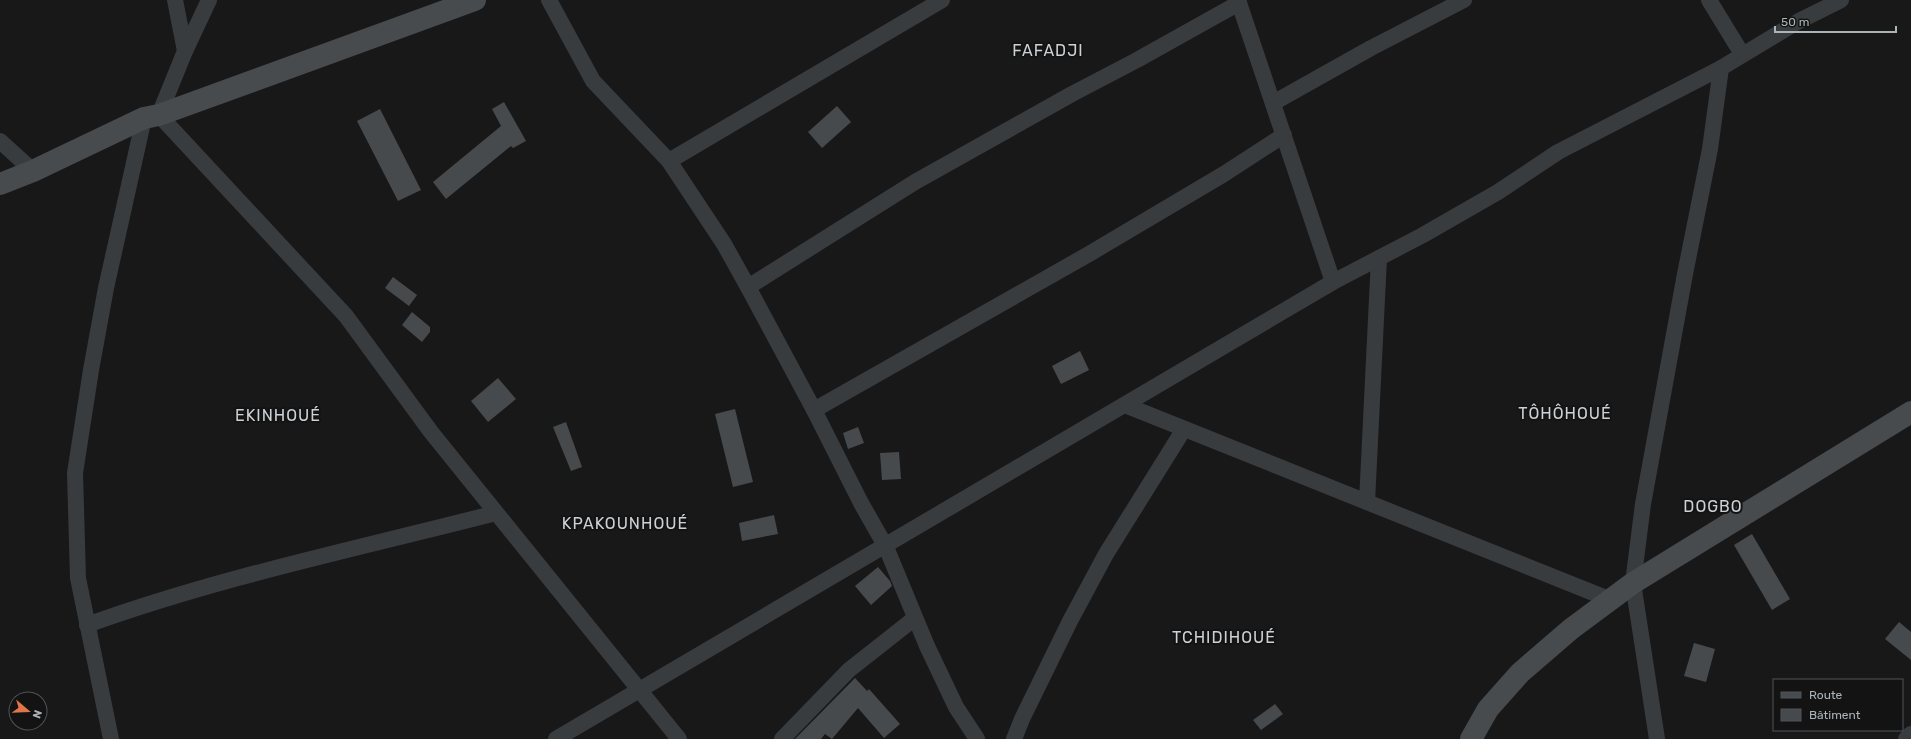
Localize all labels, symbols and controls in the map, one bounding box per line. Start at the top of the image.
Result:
scale bar [1775,8,1896,34]
text: 50 m [1781,15,1809,29]
district label: FAFADJI [1012,41,1084,60]
district label: TÔHÔHOUÉ [1518,403,1612,423]
district label: EKINHOUÉ [235,406,321,425]
district label: DOGBO [1683,497,1743,516]
district label: KPAKOUNHOUÉ [562,514,688,533]
district label: TCHIDIHOUÉ [1172,628,1276,647]
legend [1773,679,1903,731]
text: Route [1809,688,1843,702]
north arrow [8,691,48,731]
text: N [30,708,44,720]
text: Bâtiment [1809,708,1861,722]

